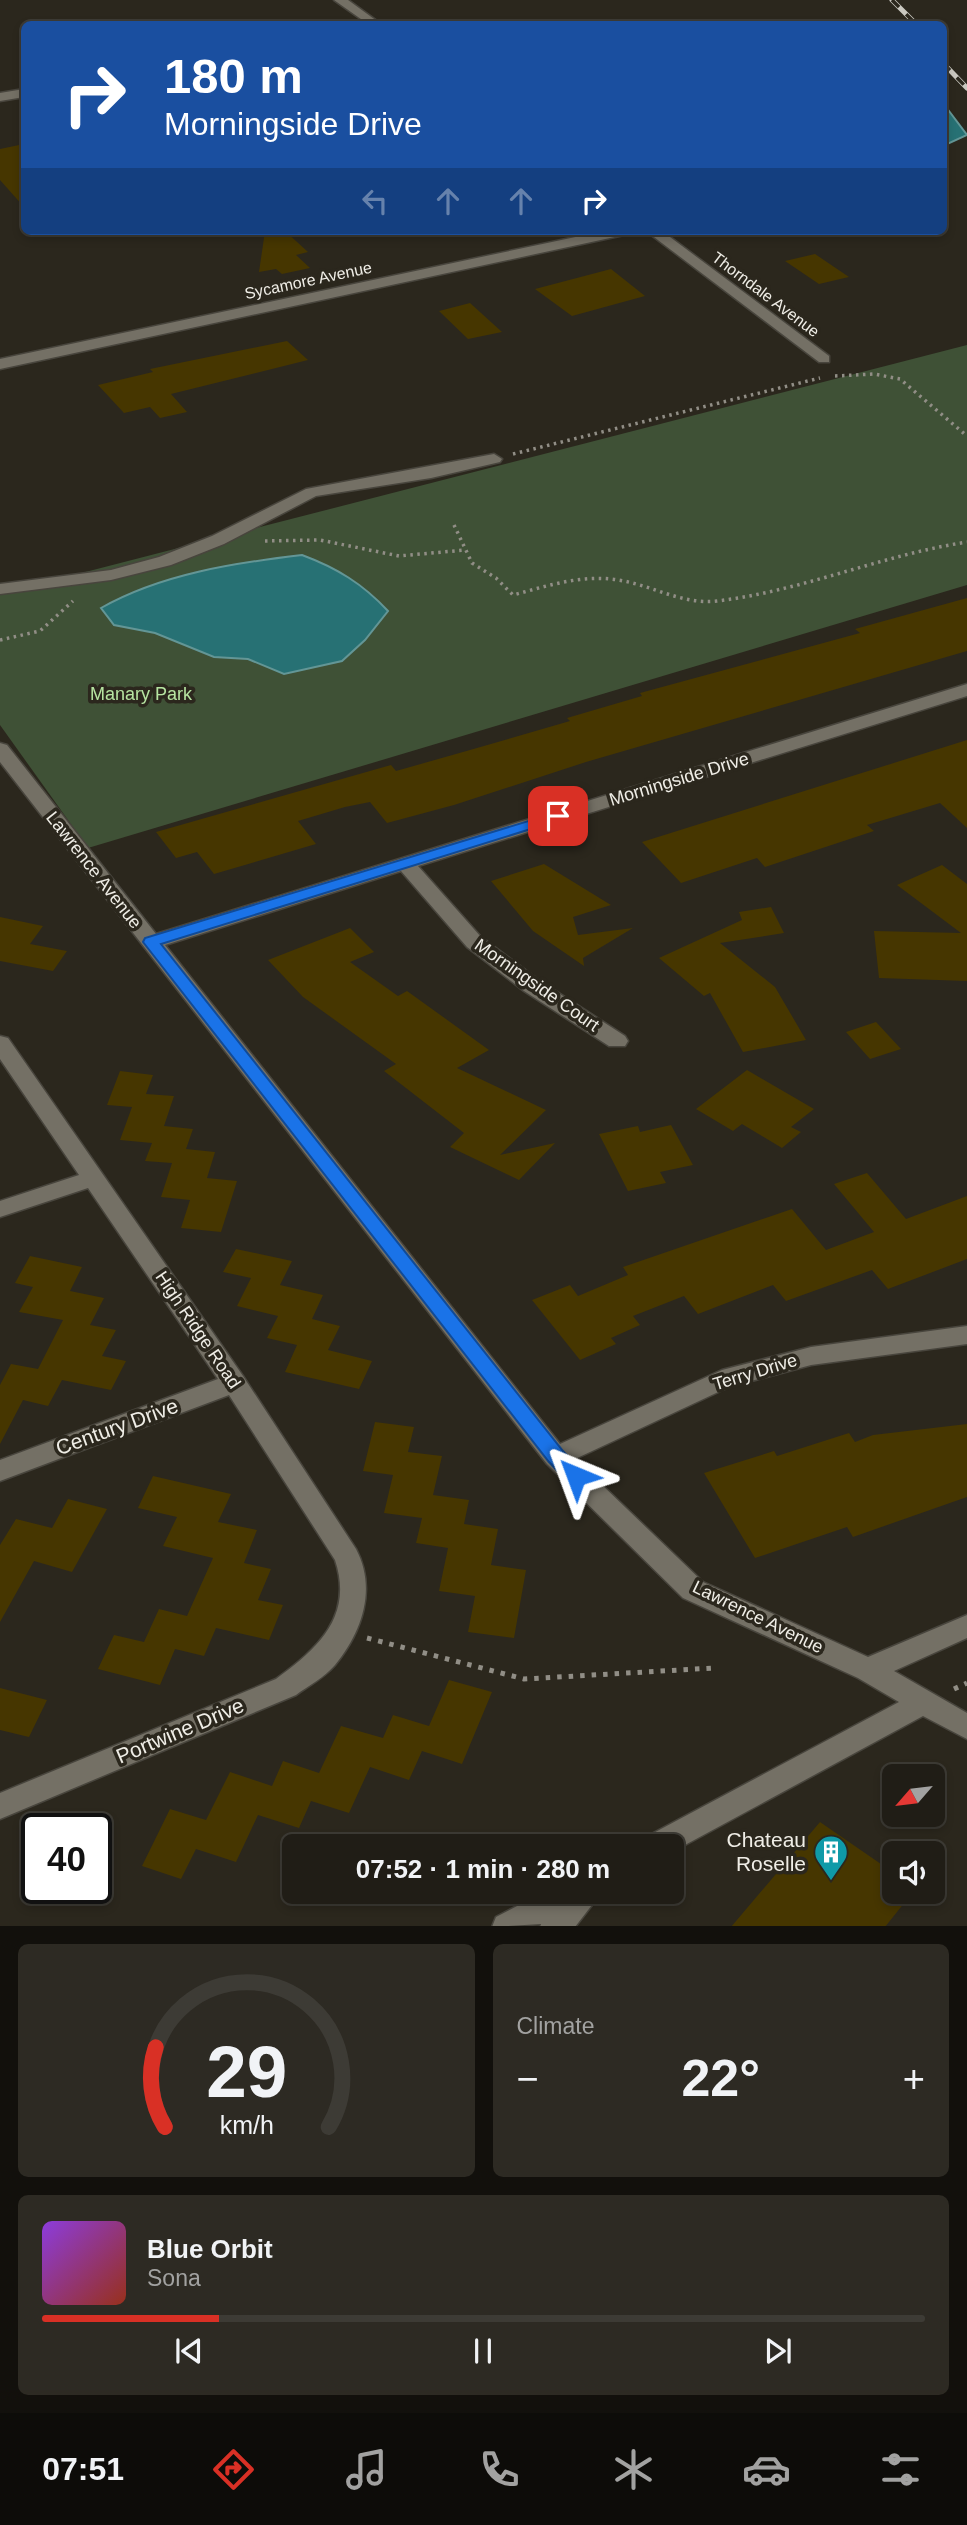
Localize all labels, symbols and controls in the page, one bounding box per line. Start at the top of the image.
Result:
icon: right [49,49,140,140]
text: 180 m [164,49,303,103]
text: Morningside Drive [164,106,422,142]
icon: left [356,182,394,220]
icon: ahead [429,182,467,220]
icon: ahead [502,182,540,220]
icon: right [575,182,613,220]
street label: Thorndale Avenue [709,249,823,340]
street label: Sycamore Avenue [243,259,373,302]
park label: Manary Park [90,684,193,704]
street label: Morningside Drive [607,748,751,810]
pin [528,786,588,846]
icon: arrive [539,797,577,835]
street label: Lawrence Avenue [42,808,146,932]
street label: Morningside Court [471,935,603,1035]
street label: High Ridge Road [151,1268,245,1392]
street label: Terry Drive [710,1350,800,1394]
street label: Century Drive [53,1394,181,1459]
position arrow [539,1439,613,1513]
street label: Lawrence Avenue [689,1577,827,1657]
street label: Portwine Drive [112,1693,247,1768]
north arrow [882,1764,945,1827]
map controls [882,1764,945,1904]
speed limit sign: 40 [21,1813,112,1904]
place label: Chateau Roselle [727,1828,806,1875]
building icon: Chateau Roselle [812,1833,850,1882]
button: sound [882,1841,945,1904]
text: 07:52 · 1 min · 280 m [356,1854,610,1884]
text: Climate [517,2013,594,2039]
text: 29 [206,2031,287,2112]
text: 22° [681,2049,760,2107]
text: − [517,2058,539,2100]
text: + [903,2058,925,2100]
text: km/h [219,2110,273,2138]
text: Blue Orbit [147,2234,273,2264]
text: Sona [147,2265,201,2291]
icon: previous [170,2332,208,2370]
icon: pause [464,2332,502,2370]
icon: next [759,2332,797,2370]
icon: directions [209,2445,258,2494]
icon: music [342,2445,391,2494]
icon: phone [475,2445,524,2494]
icon: climate [609,2445,658,2494]
icon: car [742,2445,791,2494]
icon: filters [876,2445,925,2494]
text: 07:51 [42,2451,124,2487]

